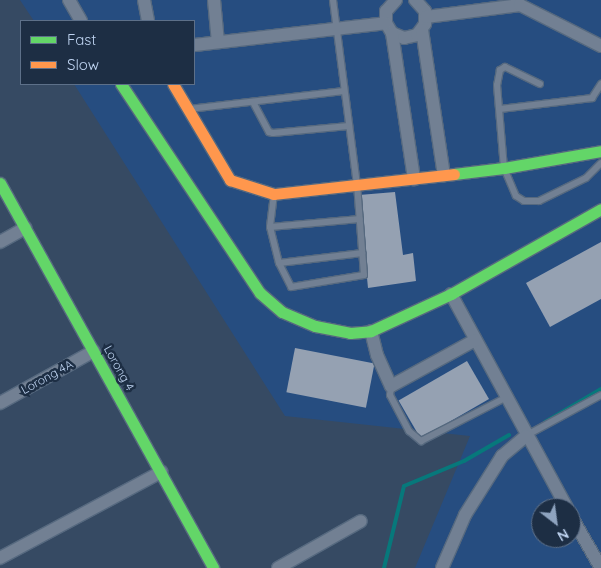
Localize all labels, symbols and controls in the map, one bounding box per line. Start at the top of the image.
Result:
legend [20,20,195,85]
text: Fast [67,30,96,49]
text: Slow [67,55,99,74]
street label: Lorong 4 [101,343,137,393]
street label: Lorong 4A [19,357,75,397]
north arrow [531,498,581,548]
text: N [554,525,572,545]

